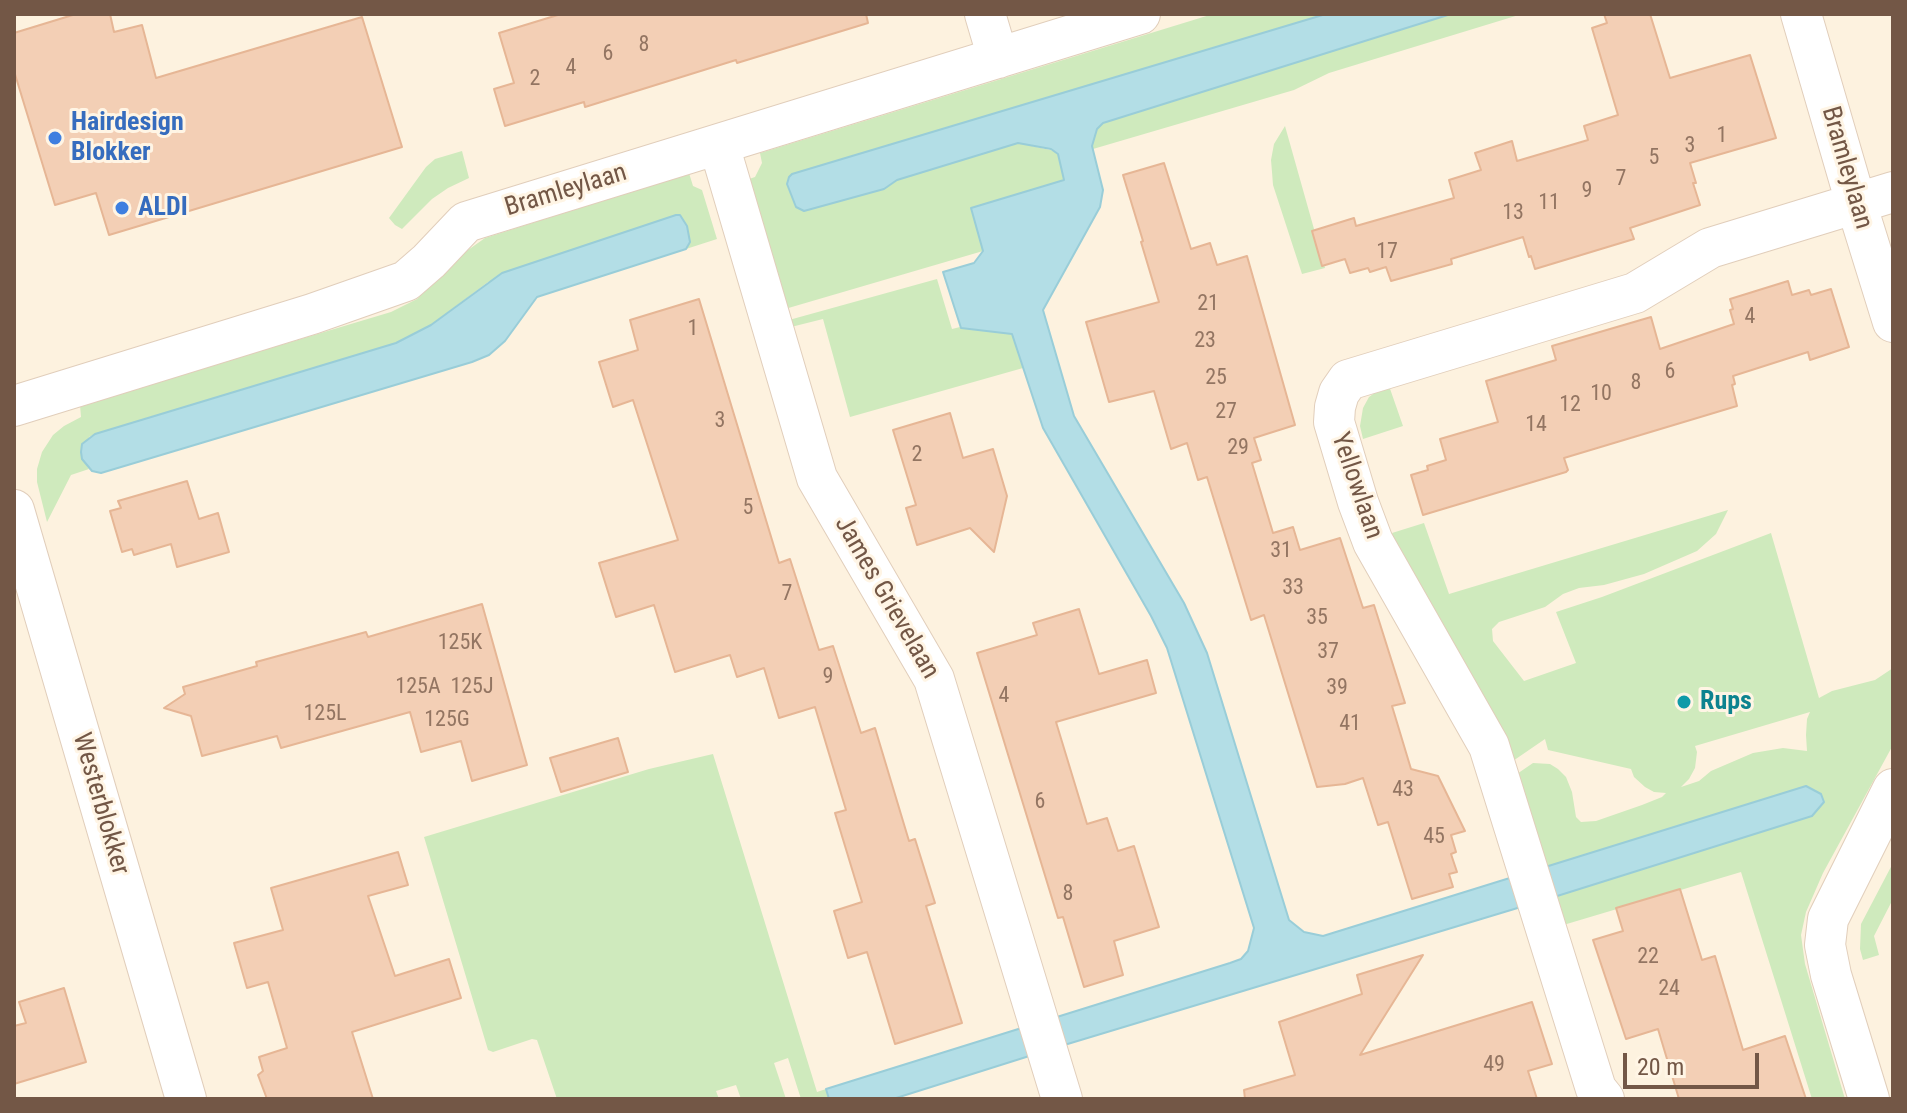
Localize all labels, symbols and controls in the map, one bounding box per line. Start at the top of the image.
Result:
house number: 8 [639,32,649,58]
house number: 6 [603,41,613,67]
house number: 4 [566,55,576,81]
house number: 2 [530,66,540,92]
street label: Bramleylaan [1814,103,1878,233]
place label: Hairdesign Blokker [71,107,184,168]
house number: 1 [1717,123,1727,149]
marker: Hairdesign Blokker [46,129,64,147]
house number: 3 [1685,133,1695,159]
house number: 5 [1649,145,1659,171]
street label: Bramleylaan [501,158,631,224]
house number: 7 [1616,166,1626,192]
house number: 9 [1582,178,1592,204]
house number: 11 [1538,190,1560,216]
place label: ALDI [138,192,188,224]
marker: ALDI [113,199,131,217]
house number: 13 [1502,200,1524,226]
house number: 17 [1376,239,1398,265]
house number: 21 [1197,291,1219,317]
house number: 4 [1745,304,1755,330]
house number: 1 [688,316,698,342]
house number: 23 [1194,328,1216,354]
house number: 6 [1665,359,1675,385]
house number: 25 [1205,365,1227,391]
house number: 8 [1631,370,1641,396]
house number: 10 [1590,381,1612,407]
house number: 12 [1559,392,1581,418]
house number: 27 [1215,399,1237,425]
house number: 3 [715,408,725,434]
house number: 14 [1525,412,1547,438]
street label: Yellowlaan [1323,429,1389,543]
house number: 29 [1227,435,1249,461]
house number: 2 [912,442,922,468]
house number: 5 [743,495,753,521]
street label: James Grievelaan [827,511,945,685]
house number: 31 [1270,538,1292,564]
house number: 33 [1282,575,1304,601]
house number: 7 [782,581,792,607]
house number: 35 [1306,605,1328,631]
house number: 125K [438,630,482,656]
house number: 37 [1317,639,1339,665]
house number: 9 [823,664,833,690]
house number: 125A [395,674,441,700]
house number: 125J [450,674,494,700]
house number: 39 [1326,675,1348,701]
house number: 4 [999,683,1009,709]
place label: Rups [1700,686,1752,718]
marker: Rups [1675,693,1693,711]
house number: 125L [303,701,347,727]
house number: 125G [424,707,470,733]
house number: 41 [1339,711,1361,737]
street label: Westerblokker [65,729,135,879]
house number: 43 [1392,777,1414,803]
house number: 6 [1035,789,1045,815]
house number: 45 [1423,824,1445,850]
house number: 8 [1063,881,1073,907]
house number: 22 [1637,944,1659,970]
house number: 24 [1658,976,1680,1002]
scale bar [1627,1037,1763,1087]
house number: 49 [1483,1052,1505,1078]
text: 20 m [1637,1053,1684,1081]

